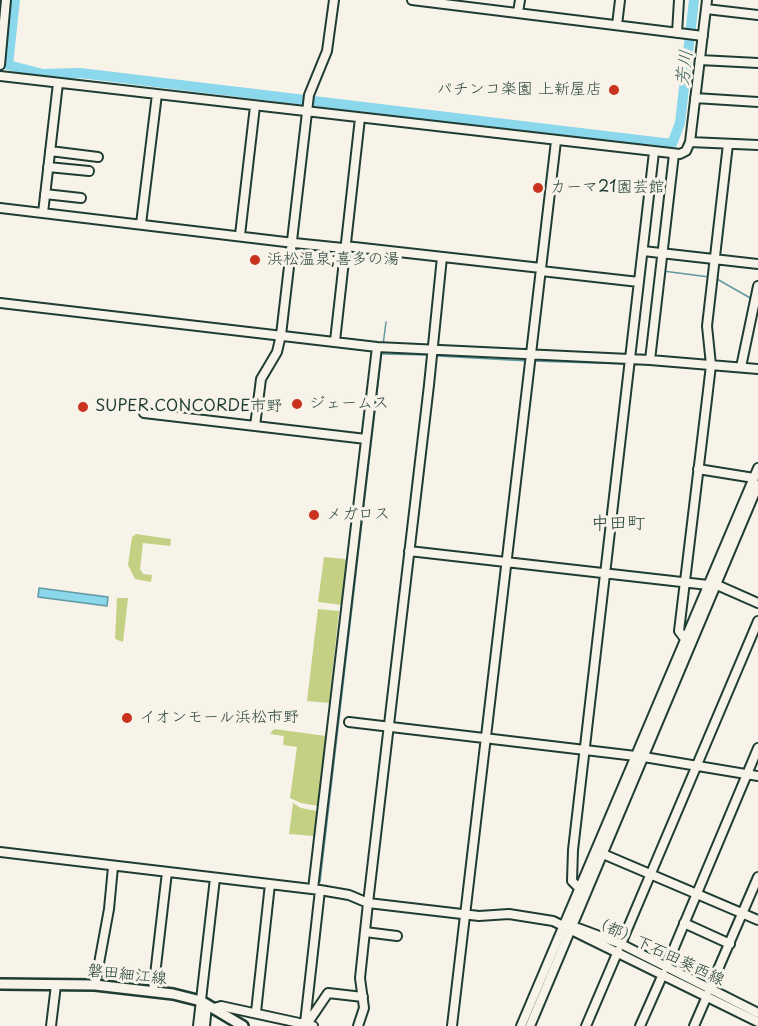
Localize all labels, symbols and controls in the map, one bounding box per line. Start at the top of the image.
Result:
water label: 芳川 [672,49,698,87]
place label: パチンコ楽園 上新屋店 [437,80,602,100]
marker: パチンコ楽園 上新屋店 [607,83,621,97]
place label: カーマ21園芸館 [550,178,665,198]
marker: カーマ21園芸館 [531,181,545,195]
place label: 浜松温泉;喜多の湯 [267,250,400,270]
marker: 浜松温泉;喜多の湯 [248,253,262,267]
place label: ジェームス [309,394,389,414]
place label: SUPER CONCORDE市野 [95,397,282,417]
marker: ジェームス [290,397,304,411]
marker: SUPER CONCORDE市野 [76,400,90,414]
place label: メガロス [326,505,390,525]
marker: メガロス [307,508,321,522]
district label: 中田町 [591,513,645,535]
place label: イオンモール浜松市野 [139,708,299,728]
marker: イオンモール浜松市野 [120,711,134,725]
street label: （都）下石田葵西線 [589,912,727,990]
street label: 磐田細江線 [86,961,168,989]

